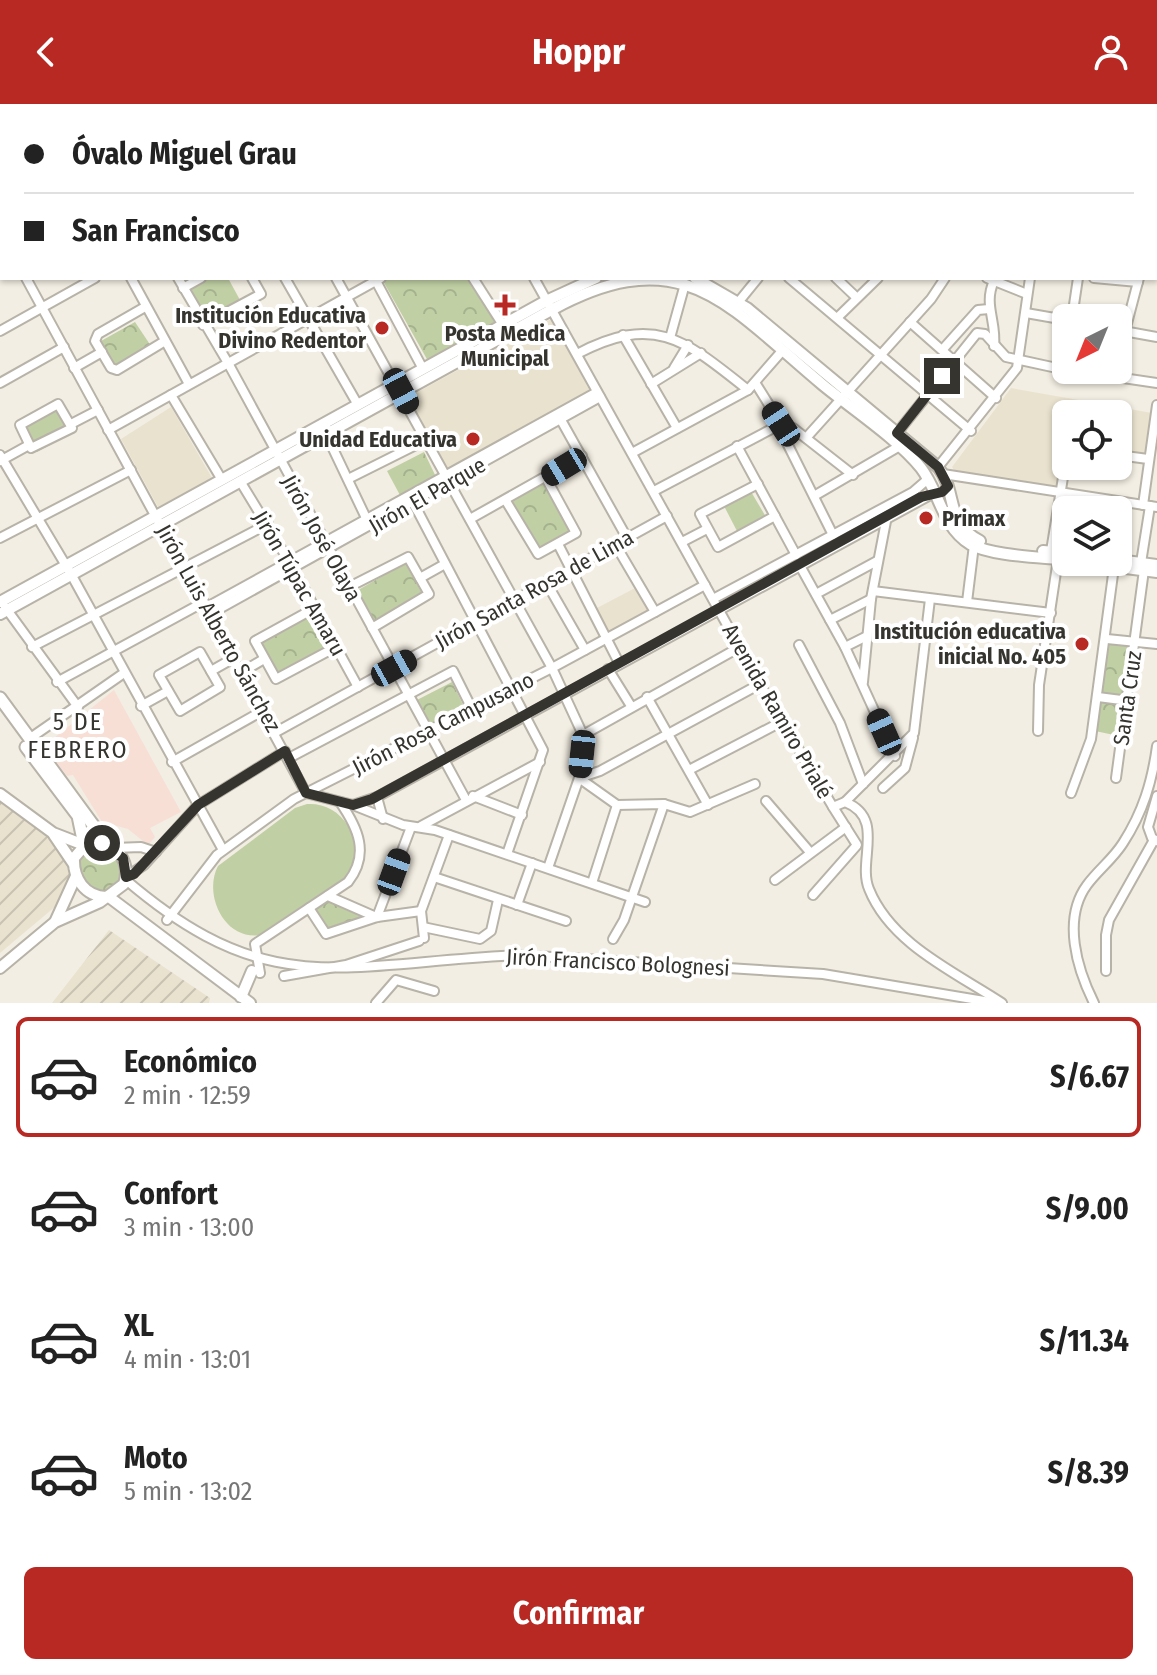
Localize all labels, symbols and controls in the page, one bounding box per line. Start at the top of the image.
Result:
icon: back [24,30,68,74]
text: Hoppr [532,30,625,74]
icon: person [1089,30,1133,74]
text: Óvalo Miguel Grau [72,136,297,172]
text: San Francisco [72,213,240,249]
marker: Posta Medica Municipal [494,294,516,316]
place label: Institución Educativa Divino Redentor [175,302,367,354]
north arrow [1052,304,1132,384]
map controls [1052,304,1132,576]
marker: Institución Educativa Divino Redentor [373,319,391,337]
place label: Posta Medica Municipal [445,320,565,372]
route end [924,358,960,394]
car [379,364,423,418]
car [758,397,804,451]
button: locate [1052,400,1132,480]
place label: Unidad Educativa [299,426,457,453]
marker: Unidad Educativa [464,430,482,448]
car [537,444,591,490]
street label: Jirón El Parque [364,451,490,540]
street label: Jirón José Olaya [276,470,367,606]
button: layers [1052,496,1132,576]
place label: Primax [942,505,1006,532]
street label: Jirón Túpac Amaru [247,506,352,661]
marker: Primax [917,509,935,527]
street label: Jirón Luis Alberto Sánchez [150,520,287,737]
street label: Jirón Santa Rosa de Lima [430,524,638,655]
place label: Institución educativa inicial No. 405 [874,618,1066,670]
street label: Avenida Ramiro Prialé [717,619,839,803]
marker: Institución educativa inicial No. 405 [1073,635,1091,653]
car [367,646,421,690]
street label: Santa Cruz [1108,649,1148,747]
street label: Jirón Rosa Campusano [348,666,539,781]
car [863,705,905,759]
district label: 5 DE FEBRERO [27,708,129,764]
car [568,729,596,779]
route start [84,825,120,861]
car [375,845,413,899]
street label: Jirón Francisco Bolognesi [505,943,730,982]
icon: car [28,1041,100,1113]
text: Económico [124,1044,257,1080]
text: S/6.67 [1050,1059,1129,1095]
text: 2 min · 12:59 [124,1080,251,1111]
icon: car [28,1173,100,1245]
text: Confort [124,1176,218,1212]
text: S/9.00 [1046,1191,1129,1227]
text: 3 min · 13:00 [124,1212,254,1243]
icon: car [28,1305,100,1377]
text: XL [124,1308,154,1344]
text: S/11.34 [1039,1323,1129,1359]
text: 4 min · 13:01 [124,1344,251,1375]
icon: car [28,1437,100,1509]
text: Moto [124,1440,188,1476]
text: S/8.39 [1048,1455,1129,1491]
text: 5 min · 13:02 [124,1476,252,1507]
button: Confirmar [24,1567,1133,1659]

